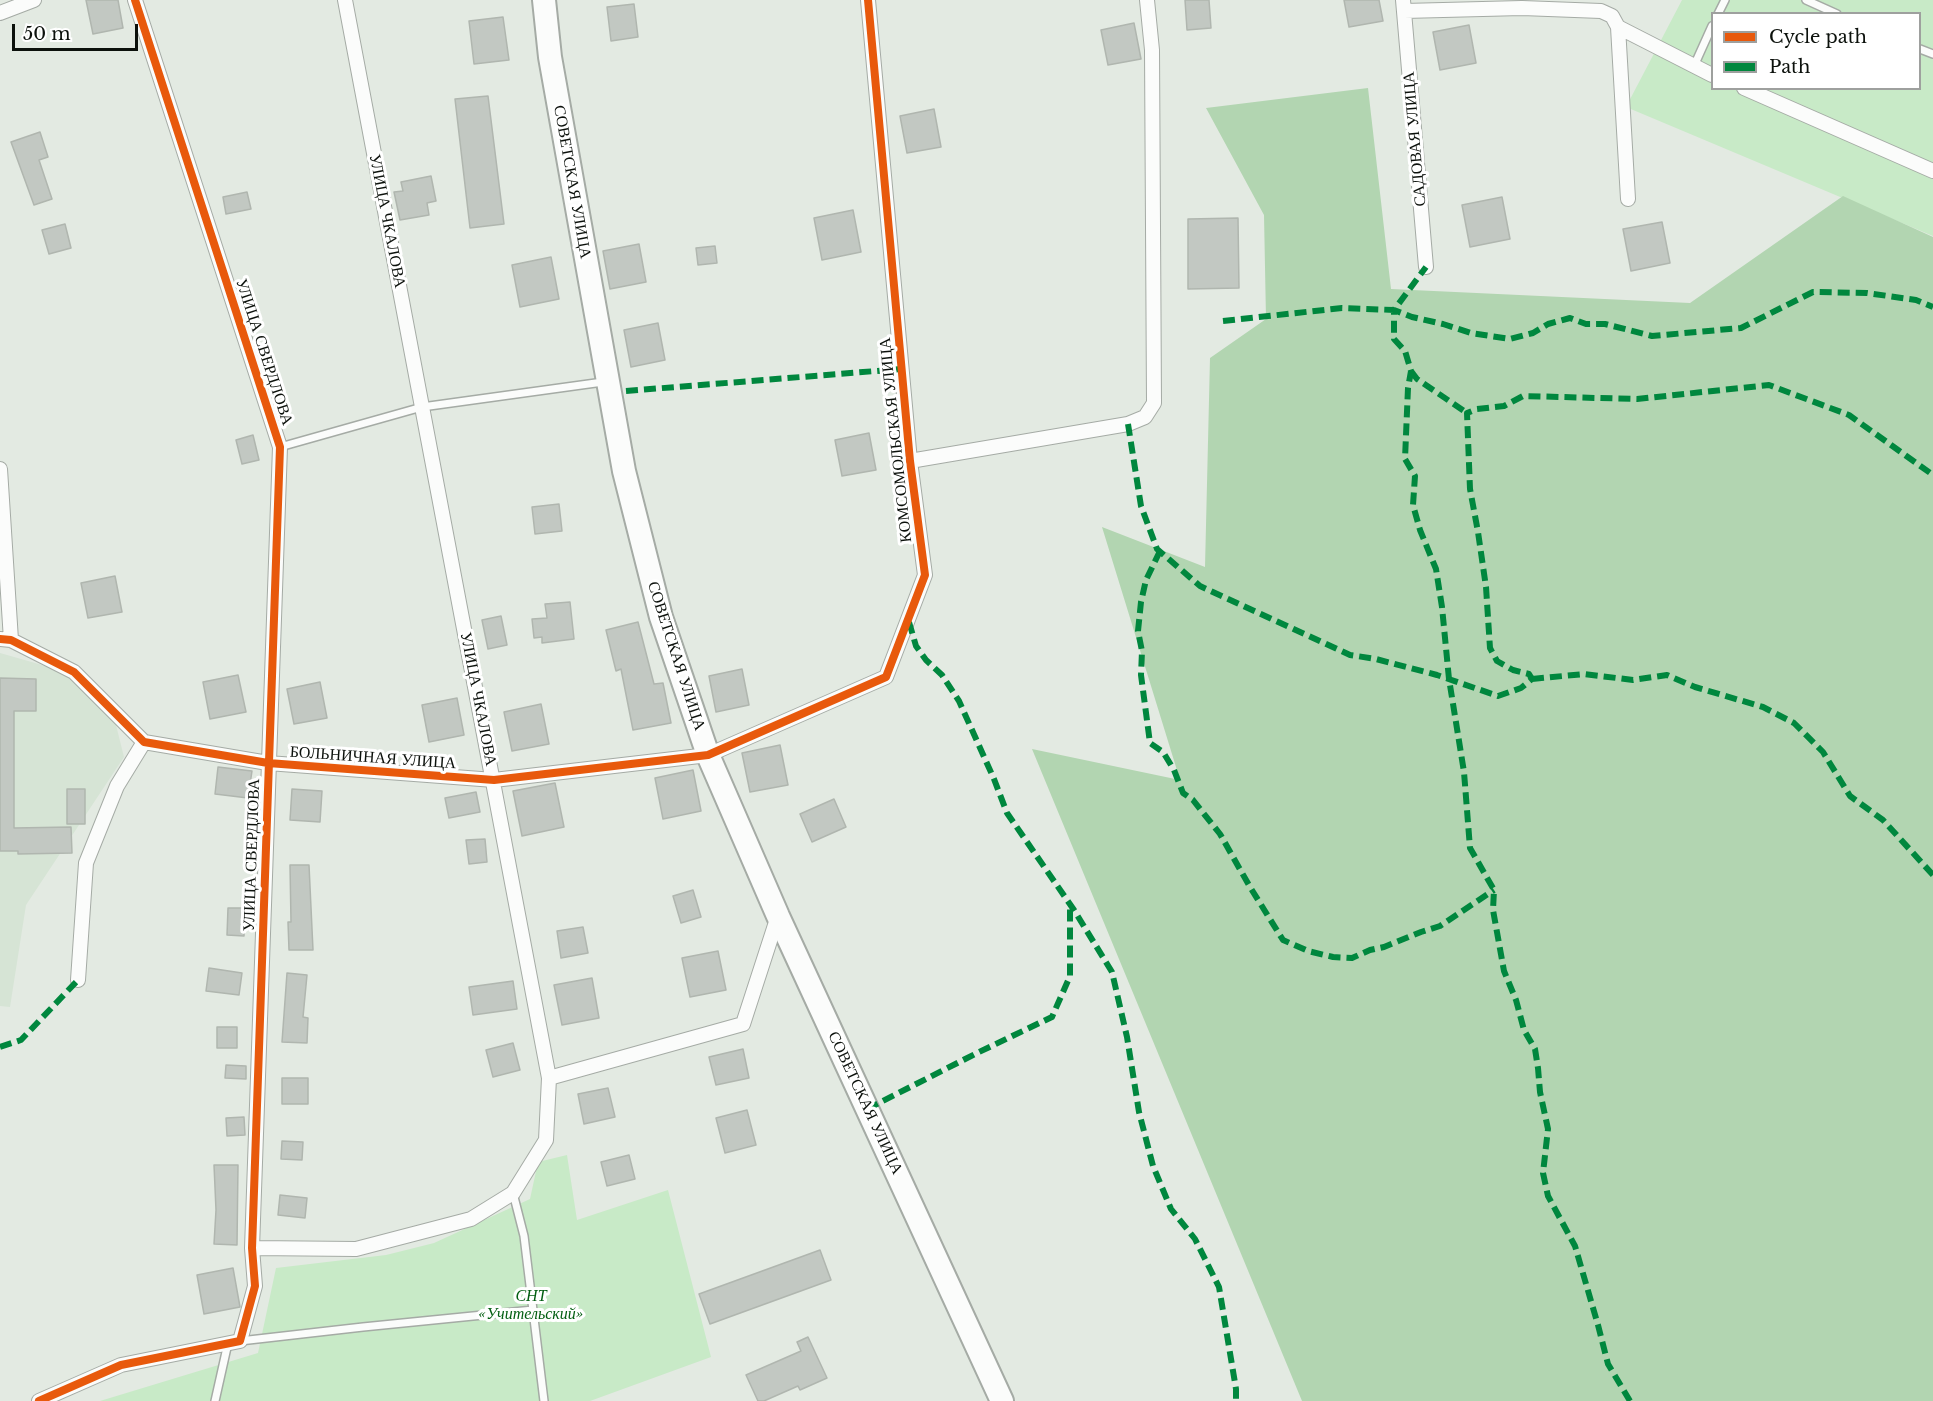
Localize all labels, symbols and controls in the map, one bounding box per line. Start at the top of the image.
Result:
scale bar [15,12,141,50]
legend [1711,12,1921,90]
text: 50 m [23,23,71,45]
text: Cycle path [1769,26,1867,48]
text: Path [1769,56,1810,78]
street label: САДОВАЯ УЛИЦА [1400,71,1430,207]
street label: СОВЕТСКАЯ УЛИЦА [549,104,595,260]
street label: УЛИЦА ЧКАЛОВА [365,152,409,290]
street label: УЛИЦА СВЕРДЛОВА [231,276,297,428]
street label: КОМСОМОЛЬСКАЯ УЛИЦА [876,337,916,543]
street label: СОВЕТСКАЯ УЛИЦА [643,579,709,733]
street label: УЛИЦА ЧКАЛОВА [456,630,500,768]
street label: БОЛЬНИЧНАЯ УЛИЦА [289,743,457,773]
street label: УЛИЦА СВЕРДЛОВА [240,778,264,932]
street label: СОВЕТСКАЯ УЛИЦА [823,1028,907,1178]
park label: СНТ «Учительский» [479,1286,583,1324]

